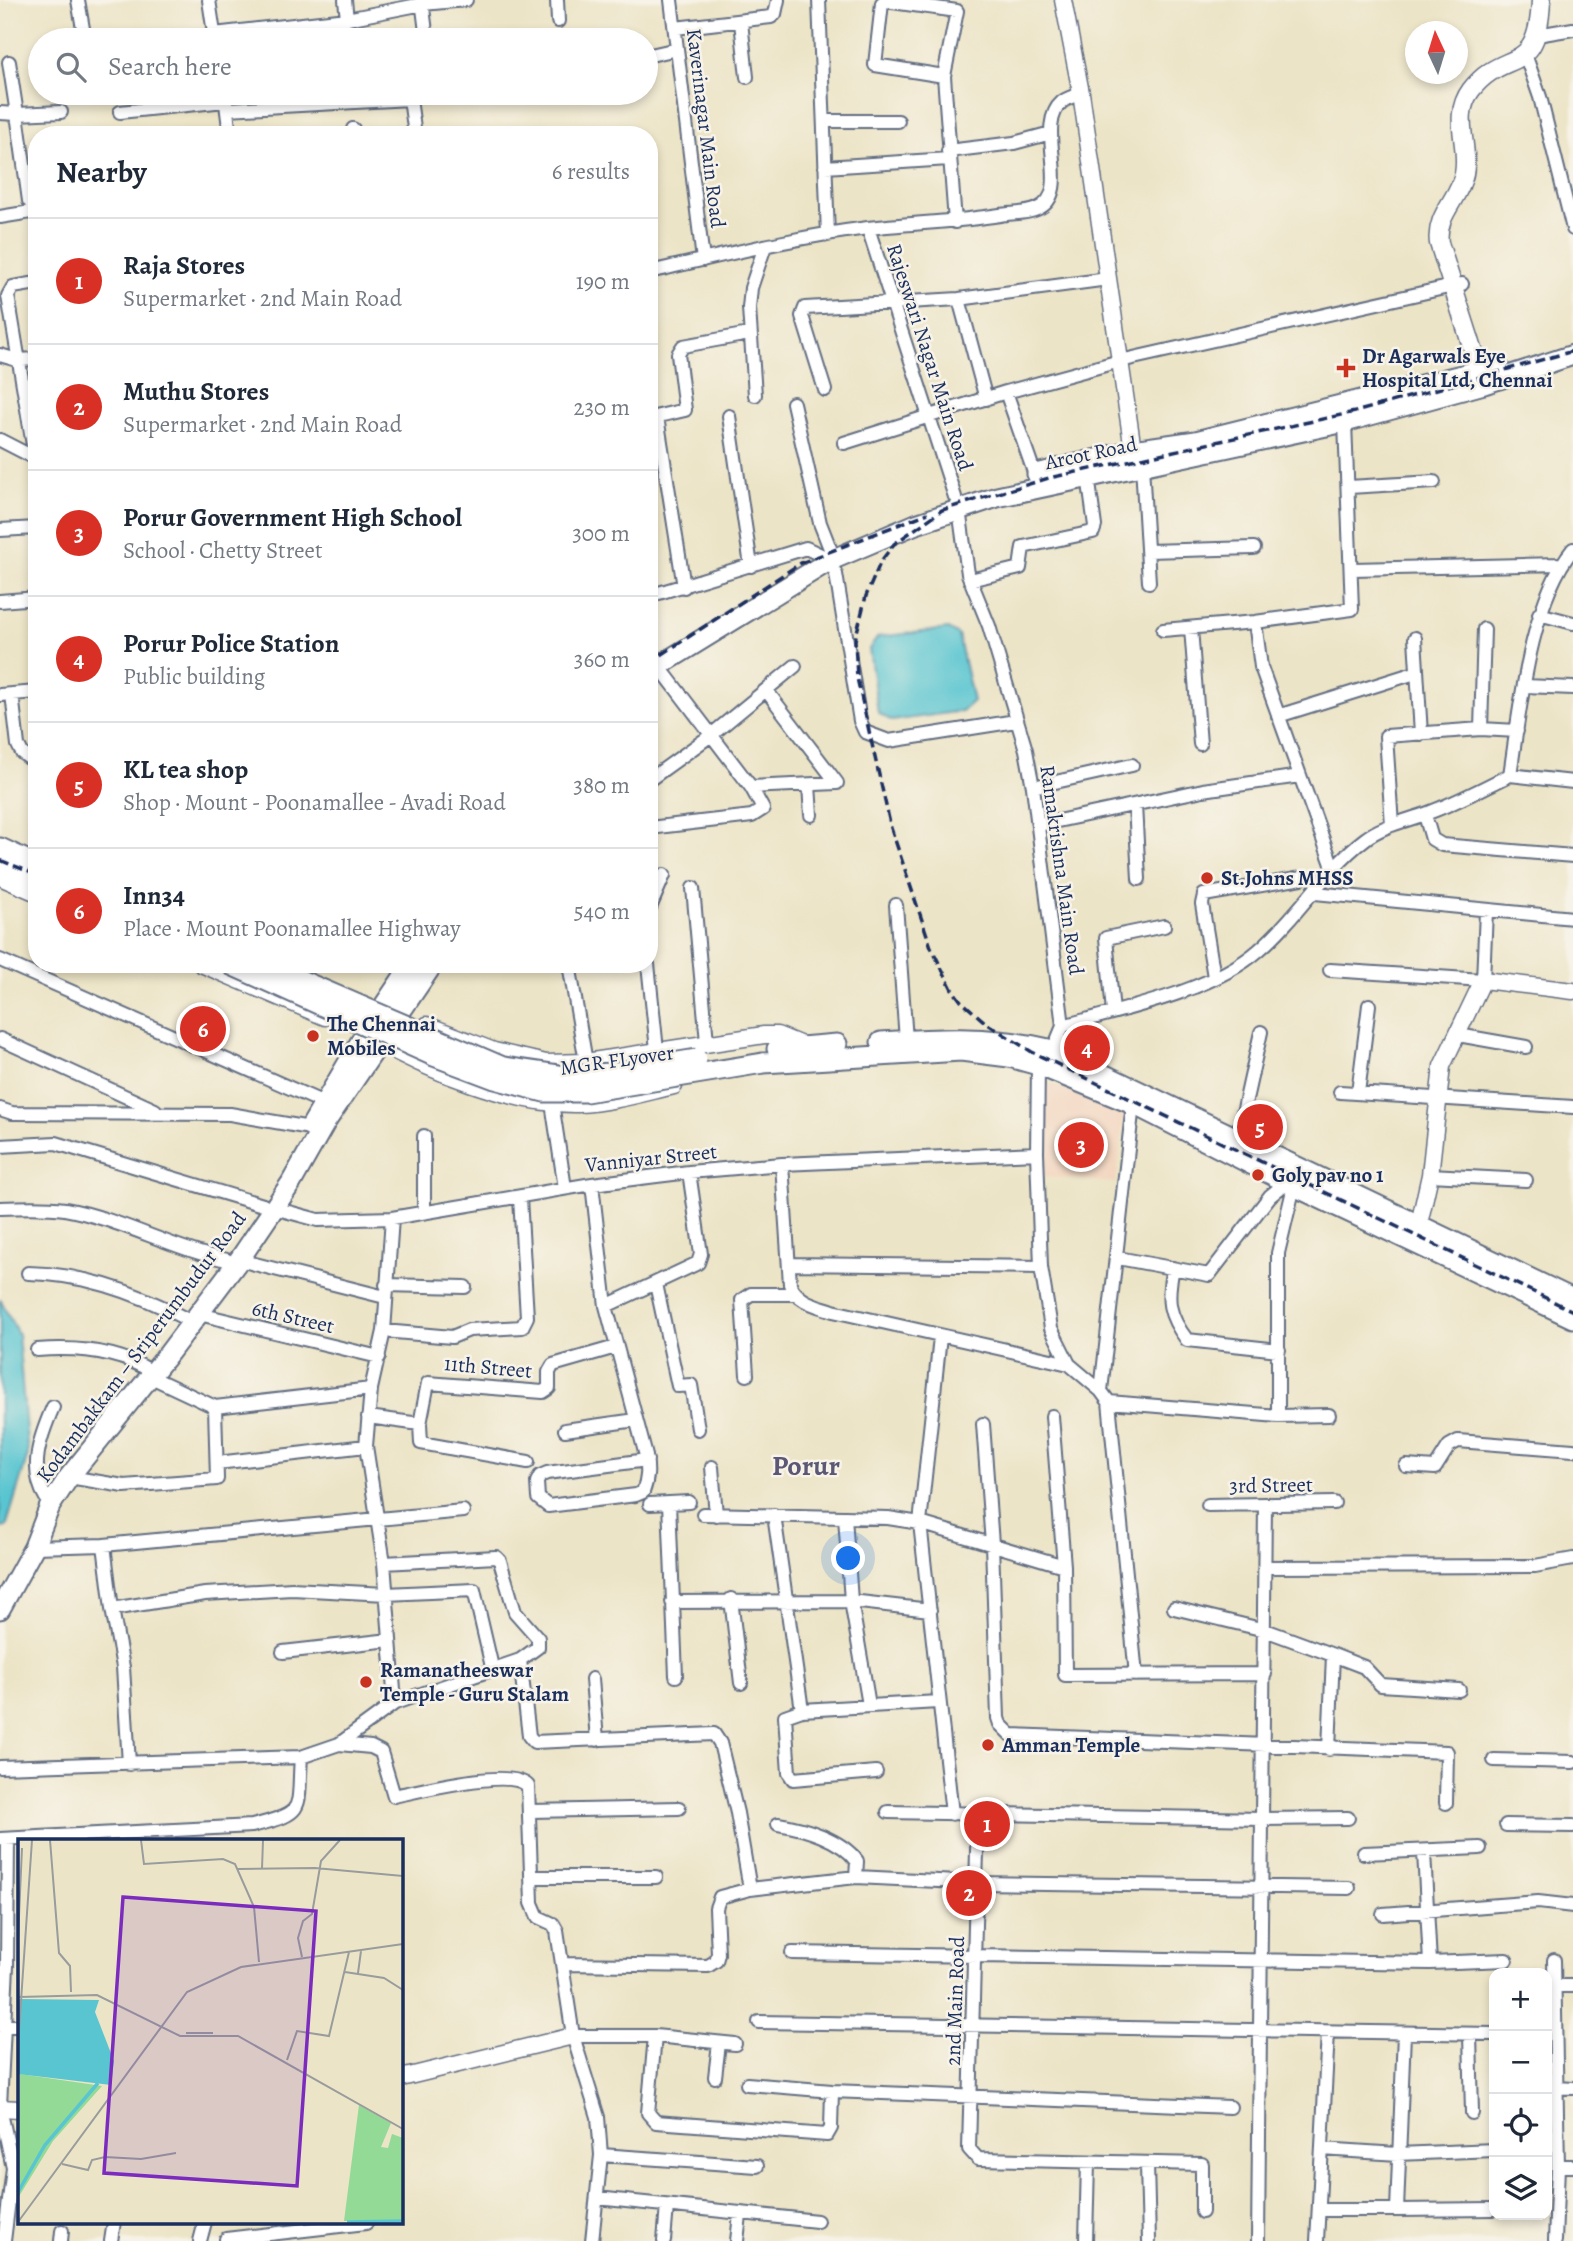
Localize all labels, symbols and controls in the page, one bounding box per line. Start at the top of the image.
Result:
north arrow [1405,21,1468,84]
street label: Kaverinagar Main Road [680,27,732,230]
search box [28,28,658,105]
icon: search [52,48,90,86]
text: Search here [108,49,232,84]
text: Nearby [56,152,147,192]
text: 6 results [552,156,630,187]
street label: Rajeswari Nagar Main Road [880,240,980,475]
text: Raja Stores [123,248,245,283]
text: 1 [75,266,83,297]
text: 190 m [576,266,630,297]
text: Supermarket · 2nd Main Road [123,283,402,314]
place label: Dr Agarwals Eye Hospital Ltd, Chennai [1362,342,1553,394]
marker: Dr Agarwals Eye Hospital Ltd, Chennai [1336,358,1356,378]
text: Muthu Stores [123,374,269,409]
text: 2 [73,392,85,423]
text: 230 m [574,392,630,423]
text: Supermarket · 2nd Main Road [123,409,402,440]
street label: Arcot Road [1041,429,1140,477]
text: Porur Government High School [123,500,462,535]
text: 3 [74,518,84,549]
text: 300 m [572,518,630,549]
text: School · Chetty Street [123,535,322,566]
text: Porur Police Station [123,626,339,661]
text: 4 [74,644,84,675]
text: 360 m [574,644,630,675]
text: Public building [123,661,265,692]
text: KL tea shop [123,752,248,787]
street label: Ramakrishna Main Road [1033,763,1091,977]
text: 5 [74,770,84,801]
text: 380 m [573,770,630,801]
text: Shop · Mount - Poonamallee - Avadi Road [123,787,506,818]
place label: St.Johns MHSS [1221,864,1354,892]
marker: St.Johns MHSS [1199,870,1215,886]
text: Inn34 [123,878,185,913]
text: 6 [74,896,84,927]
text: 540 m [574,896,630,927]
text: Place · Mount Poonamallee Highway [123,913,461,944]
pin: 6 [180,1003,226,1055]
place label: The Chennai Mobiles [327,1010,436,1062]
pin: 4 [1064,1022,1110,1074]
marker: The Chennai Mobiles [305,1028,321,1044]
street label: MGR FLyover [558,1038,676,1082]
pin: 5 [1237,1101,1283,1153]
pin: 3 [1058,1119,1104,1171]
street label: Vanniyar Street [583,1137,718,1179]
place label: Goly pav no 1 [1272,1161,1384,1189]
marker: Goly pav no 1 [1250,1167,1266,1183]
street label: Kodambakkam – Sriperumbudur Road [30,1205,253,1488]
street label: 6th Street [249,1294,337,1340]
street label: 11th Street [443,1349,533,1385]
district label: Porur [772,1447,840,1485]
street label: 3rd Street [1229,1470,1313,1500]
your location [831,1541,865,1575]
place label: Ramanatheeswar Temple - Guru Stalam [380,1656,569,1708]
marker: Ramanatheeswar Temple - Guru Stalam [358,1674,374,1690]
place label: Amman Temple [1001,1731,1141,1759]
marker: Amman Temple [980,1737,996,1753]
pin: 1 [964,1798,1010,1850]
inset map [18,1839,402,2224]
pin: 2 [946,1867,992,1919]
street label: 2nd Main Road [939,1935,971,2066]
map controls [1489,1968,1552,2220]
button: + [1489,1968,1552,2031]
button: − [1489,2031,1552,2094]
button: locate [1489,2094,1552,2157]
button: layers [1489,2157,1552,2220]

